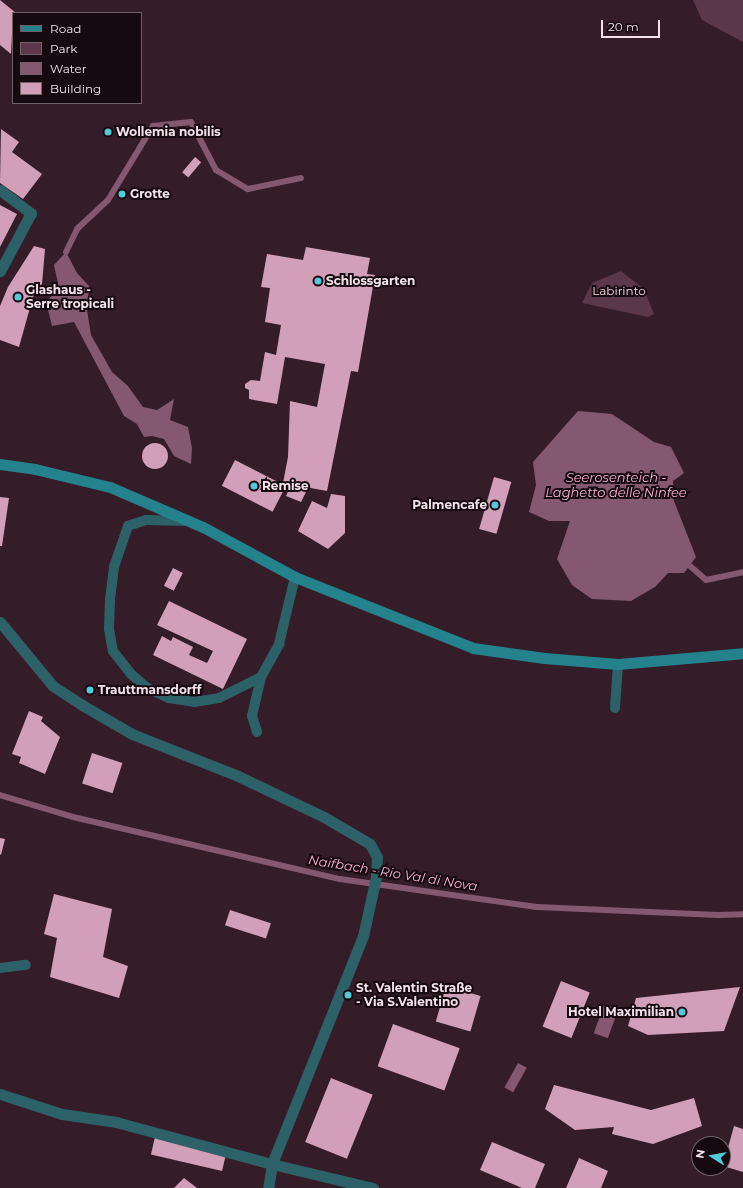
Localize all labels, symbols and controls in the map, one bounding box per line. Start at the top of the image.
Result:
legend [12,12,142,104]
scale bar [603,12,662,38]
text: 20 m [608,19,639,34]
text: Road [50,21,81,36]
text: Park [50,41,77,56]
text: Water [50,61,86,76]
text: Building [50,81,101,96]
place label: Wollemia nobilis [116,125,221,139]
marker: Wollemia nobilis [103,127,113,137]
place label: Grotte [130,187,170,201]
marker: Grotte [117,189,127,199]
place label: Schlossgarten [326,274,415,288]
marker: Schlossgarten [313,276,323,286]
place label: Glashaus - Serre tropicali [26,283,114,311]
park label: Labirinto [592,284,646,298]
marker: Glashaus - Serre tropicali [13,292,23,302]
water label: Seerosenteich - Laghetto delle Ninfee [545,470,687,501]
place label: Remise [262,479,309,493]
marker: Remise [249,481,259,491]
place label: Palmencafe [412,498,487,512]
marker: Palmencafe [490,500,500,510]
place label: Trauttmansdorff [98,683,201,697]
marker: Trauttmansdorff [85,685,95,695]
water label: Naifbach - Rio Val di Nova [307,852,479,894]
place label: St. Valentin Straße - Via S.Valentino [356,981,472,1009]
marker: St. Valentin Straße - Via S.Valentino [343,990,353,1000]
place label: Hotel Maximilian [568,1005,674,1019]
marker: Hotel Maximilian [677,1007,687,1017]
north arrow [691,1136,731,1176]
text: N [692,1148,708,1160]

